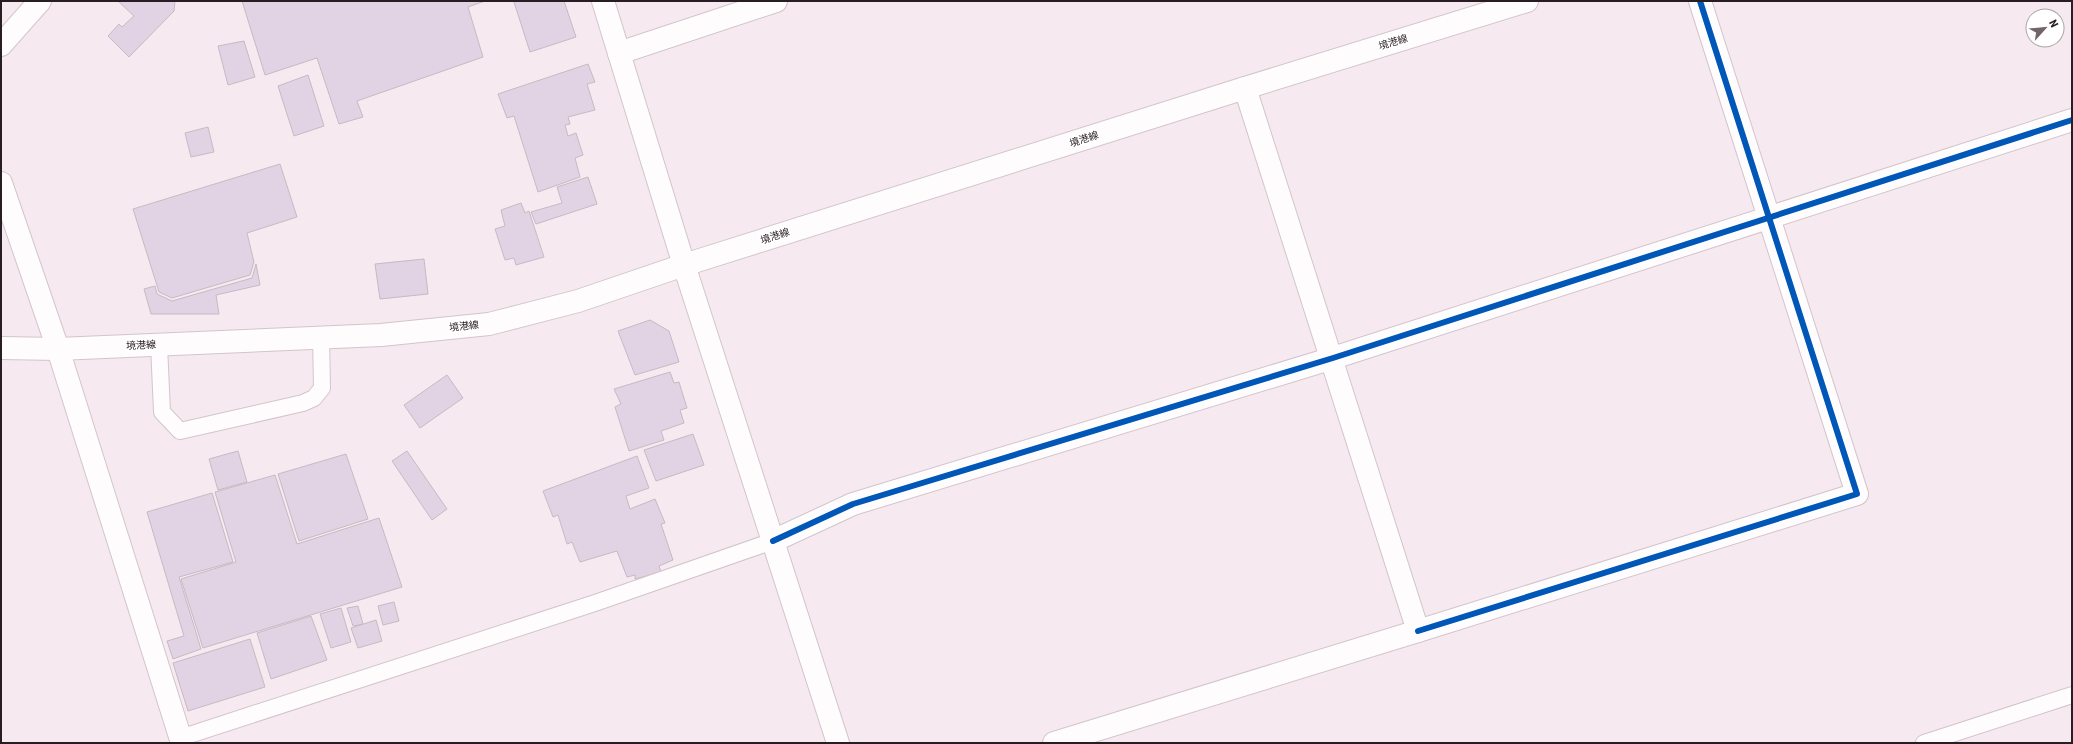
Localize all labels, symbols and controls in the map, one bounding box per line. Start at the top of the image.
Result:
north arrow [2025,8,2065,48]
text: N [2046,18,2061,30]
street label: 境港線 [1377,32,1409,52]
street label: 境港線 [1068,129,1100,149]
street label: 境港線 [759,226,791,246]
street label: 境港線 [449,319,479,333]
street label: 境港線 [126,339,156,351]

